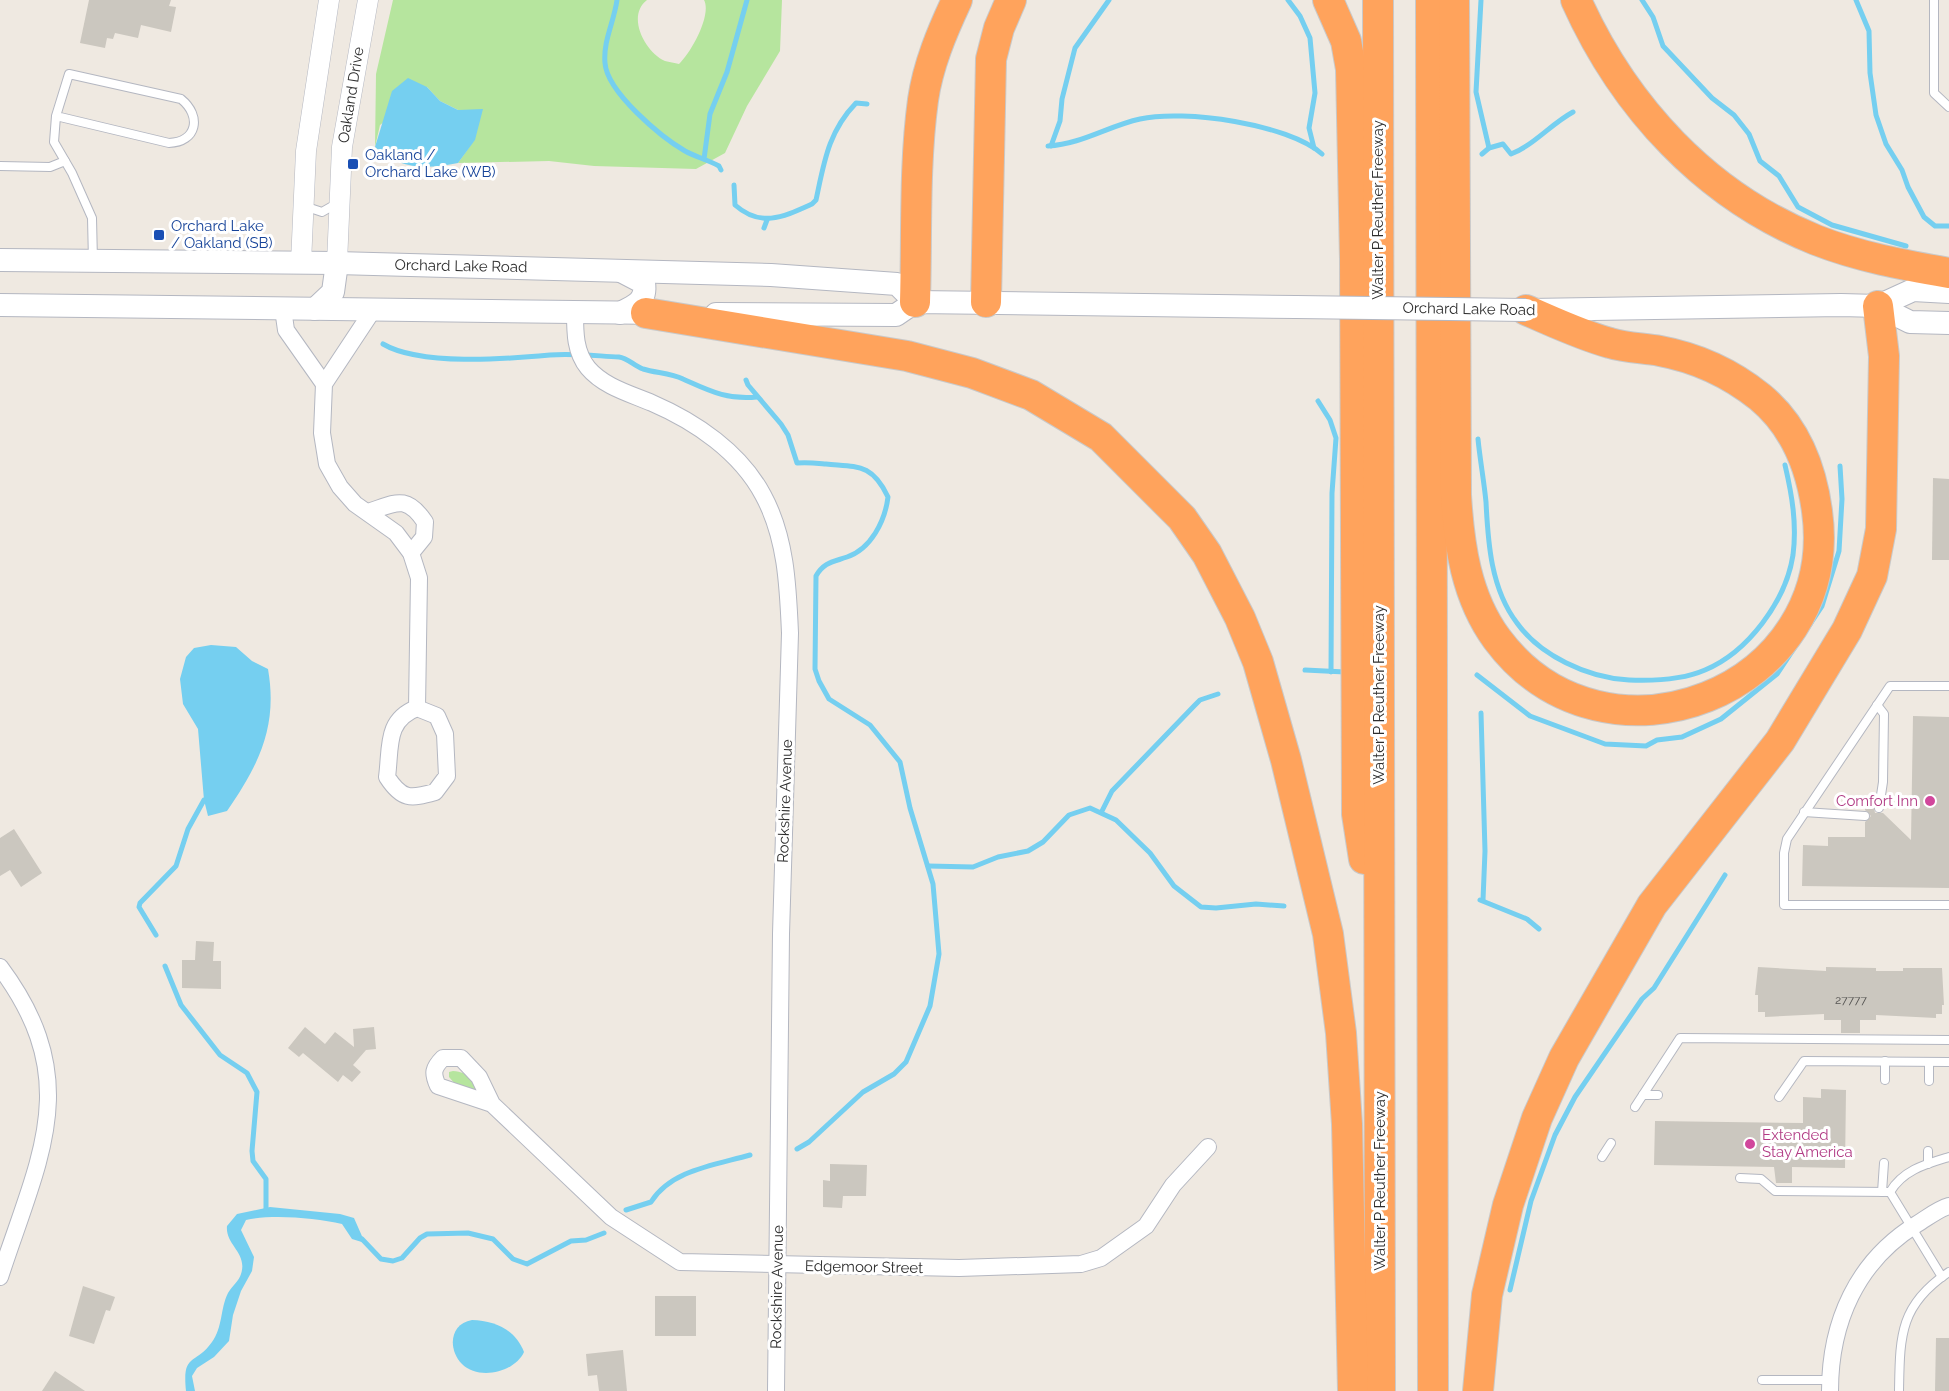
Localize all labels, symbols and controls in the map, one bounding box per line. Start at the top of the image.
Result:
street label: Oakland Drive [335,45,368,144]
street label: Walter P Reuther Freeway [1369,120,1387,300]
place label: Oakland / Orchard Lake (WB) [365,146,495,181]
marker: Oakland / Orchard Lake (WB) [346,157,360,171]
place label: Orchard Lake / Oakland (SB) [171,217,273,252]
marker: Orchard Lake / Oakland (SB) [152,228,166,242]
street label: Orchard Lake Road [395,256,527,276]
street label: Orchard Lake Road [1403,299,1535,319]
street label: Walter P Reuther Freeway [1370,605,1388,785]
street label: Rockshire Avenue [774,739,796,863]
place label: Comfort Inn [1836,792,1918,810]
marker: Comfort Inn [1923,794,1937,808]
house number: 27777 [1835,993,1868,1007]
street label: Walter P Reuther Freeway [1371,1091,1389,1271]
place label: Extended Stay America [1762,1126,1853,1161]
marker: Extended Stay America [1743,1137,1757,1151]
street label: Rockshire Avenue [767,1225,787,1349]
street label: Edgemoor Street [805,1257,923,1277]

